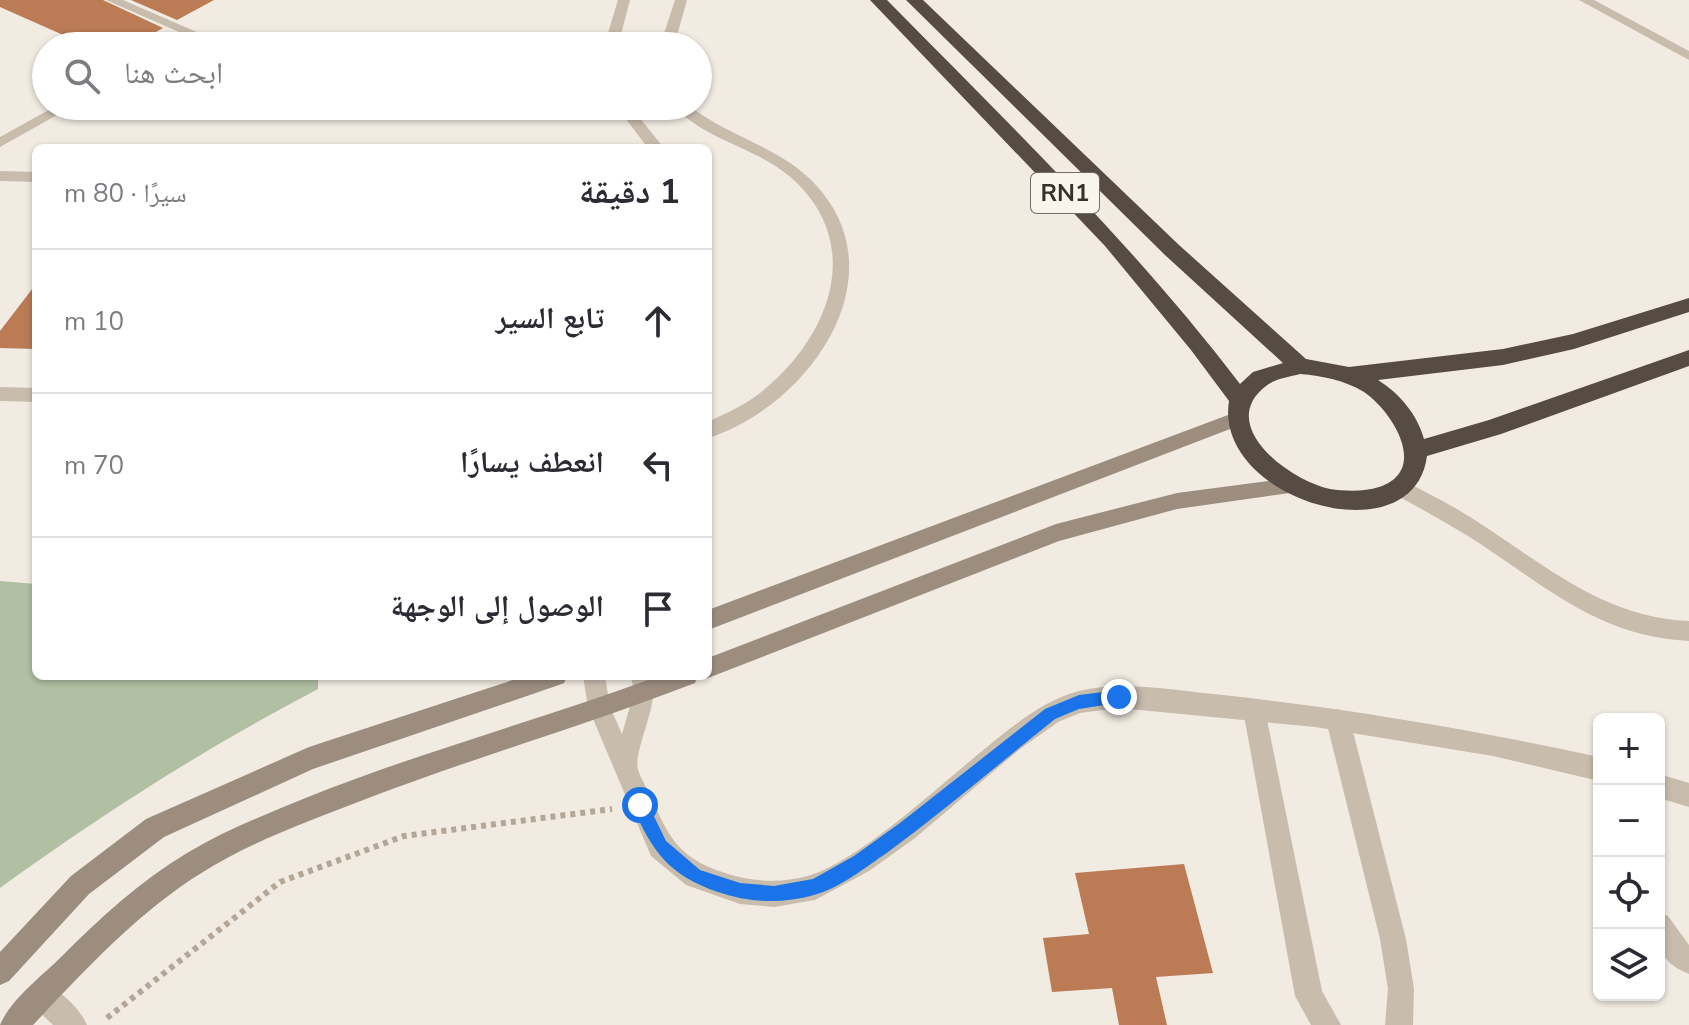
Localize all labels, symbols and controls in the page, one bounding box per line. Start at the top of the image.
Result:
search box [32,32,712,120]
text: ابحث هنا [124,53,223,94]
icon: search [60,54,104,98]
text: 1 دقيقة [579,169,680,215]
road number: RN1 [1031,173,1099,213]
text: سيرًا · 80 m [64,176,187,211]
text: تابع السير [496,298,604,339]
icon: ahead [636,299,680,343]
text: 10 m [64,304,124,339]
text: انعطف يسارًا [460,442,604,483]
icon: left [636,443,680,487]
text: 70 m [64,448,124,483]
text: الوصول إلى الوجهة [391,586,604,627]
icon: arrive [636,587,680,631]
route end [1101,679,1137,715]
map controls [1593,713,1665,1001]
button: + [1593,713,1665,785]
button: − [1593,785,1665,857]
route start [622,787,658,823]
button: locate [1593,857,1665,929]
button: layers [1593,929,1665,1001]

